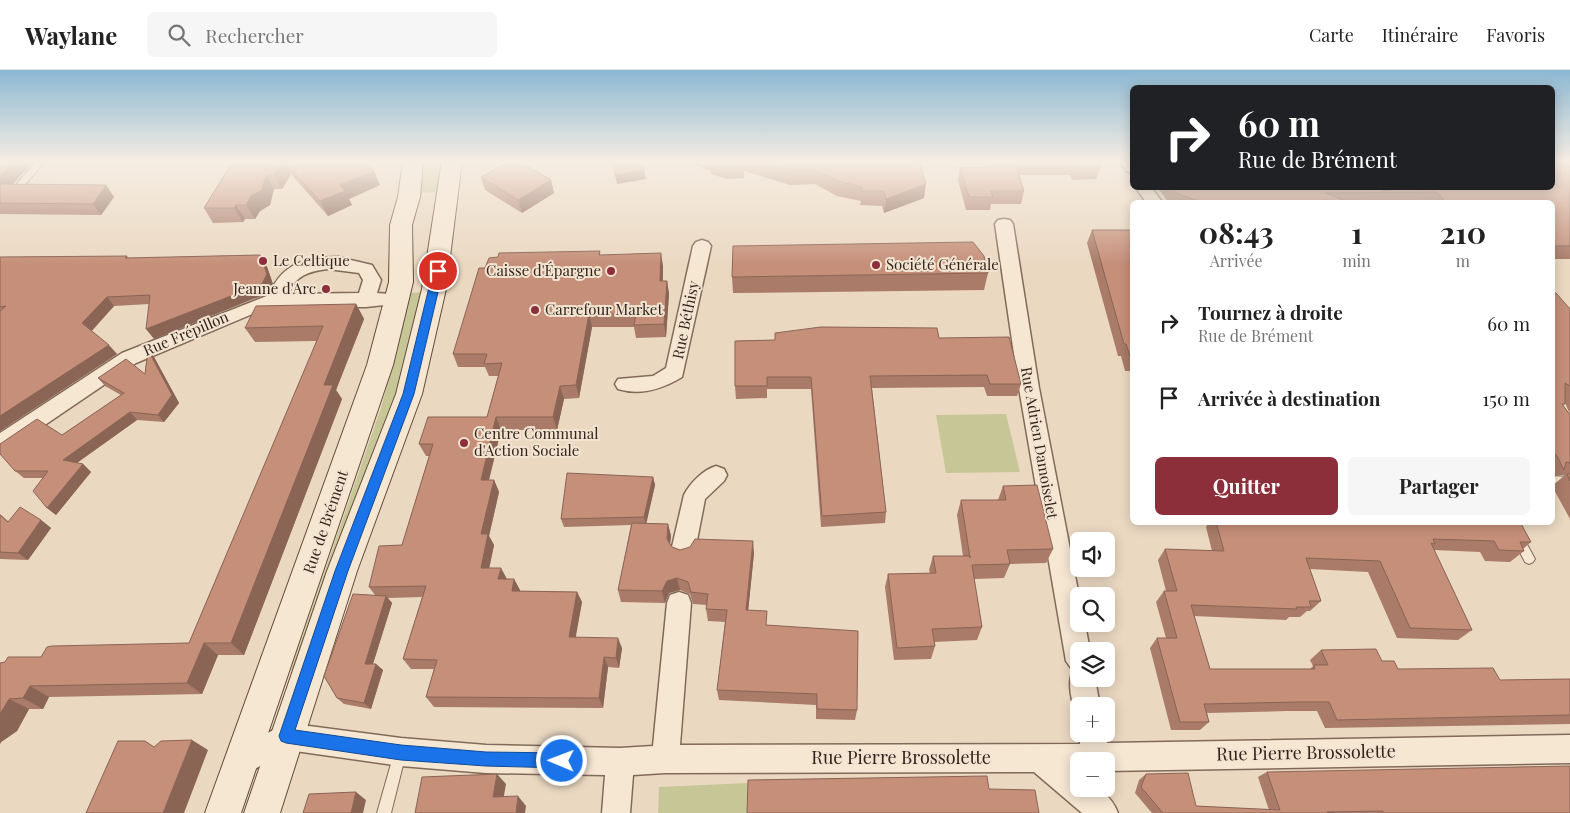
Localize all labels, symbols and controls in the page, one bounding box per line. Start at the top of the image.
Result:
search box [147,12,497,57]
text: Waylane [25,19,117,51]
icon: search [165,21,193,49]
text: Rechercher [205,22,304,48]
text: Carte [1309,23,1354,47]
text: Itinéraire [1382,23,1458,47]
text: Favoris [1486,23,1545,47]
text: 60 m [1238,99,1320,146]
icon: right [1155,105,1220,170]
text: Rue de Brément [1238,144,1397,174]
text: 08:43 [1199,212,1274,252]
text: 1 [1351,212,1362,252]
text: 210 [1440,212,1486,252]
place label: Le Celtique [273,250,350,270]
pin [417,250,459,292]
text: Arrivée [1210,250,1263,271]
text: min [1342,250,1371,271]
text: m [1456,250,1470,271]
place label: Société Générale [886,254,999,274]
marker: Le Celtique [257,255,269,267]
icon: arrive [424,257,452,285]
marker: Société Générale [870,259,882,271]
place label: Caisse d'Épargne [486,260,601,280]
marker: Caisse d'Épargne [605,265,617,277]
place label: Jeanne d'Arc [232,278,316,298]
street label: Rue Béthisy [667,278,703,361]
marker: Jeanne d'Arc [320,283,332,295]
place label: Carrefour Market [545,299,663,319]
text: Tournez à droite [1198,299,1343,325]
marker: Carrefour Market [529,304,541,316]
street label: Rue Frépillon [140,306,231,360]
icon: right [1155,309,1183,337]
text: 60 m [1487,310,1530,336]
text: Rue de Brément [1198,325,1313,346]
street label: Rue Adrien Damoiselet [1017,365,1063,521]
icon: arrive [1155,384,1183,412]
text: Arrivée à destination [1198,385,1380,411]
text: 150 m [1482,385,1530,411]
place label: Centre Communal d'Action Sociale [474,423,599,460]
marker: Centre Communal d'Action Sociale [458,437,470,449]
button: Quitter [1155,457,1338,515]
button: Partager [1348,457,1530,515]
street label: Rue de Brément [298,467,352,576]
map controls [1070,532,1115,797]
button: sound [1070,532,1115,577]
button: search [1070,587,1115,632]
button: layers [1070,642,1115,687]
button: + [1070,697,1115,742]
position arrow [535,734,587,786]
street label: Rue Pierre Brossolette [1216,738,1396,766]
street label: Rue Pierre Brossolette [811,745,991,769]
button: − [1070,752,1115,797]

